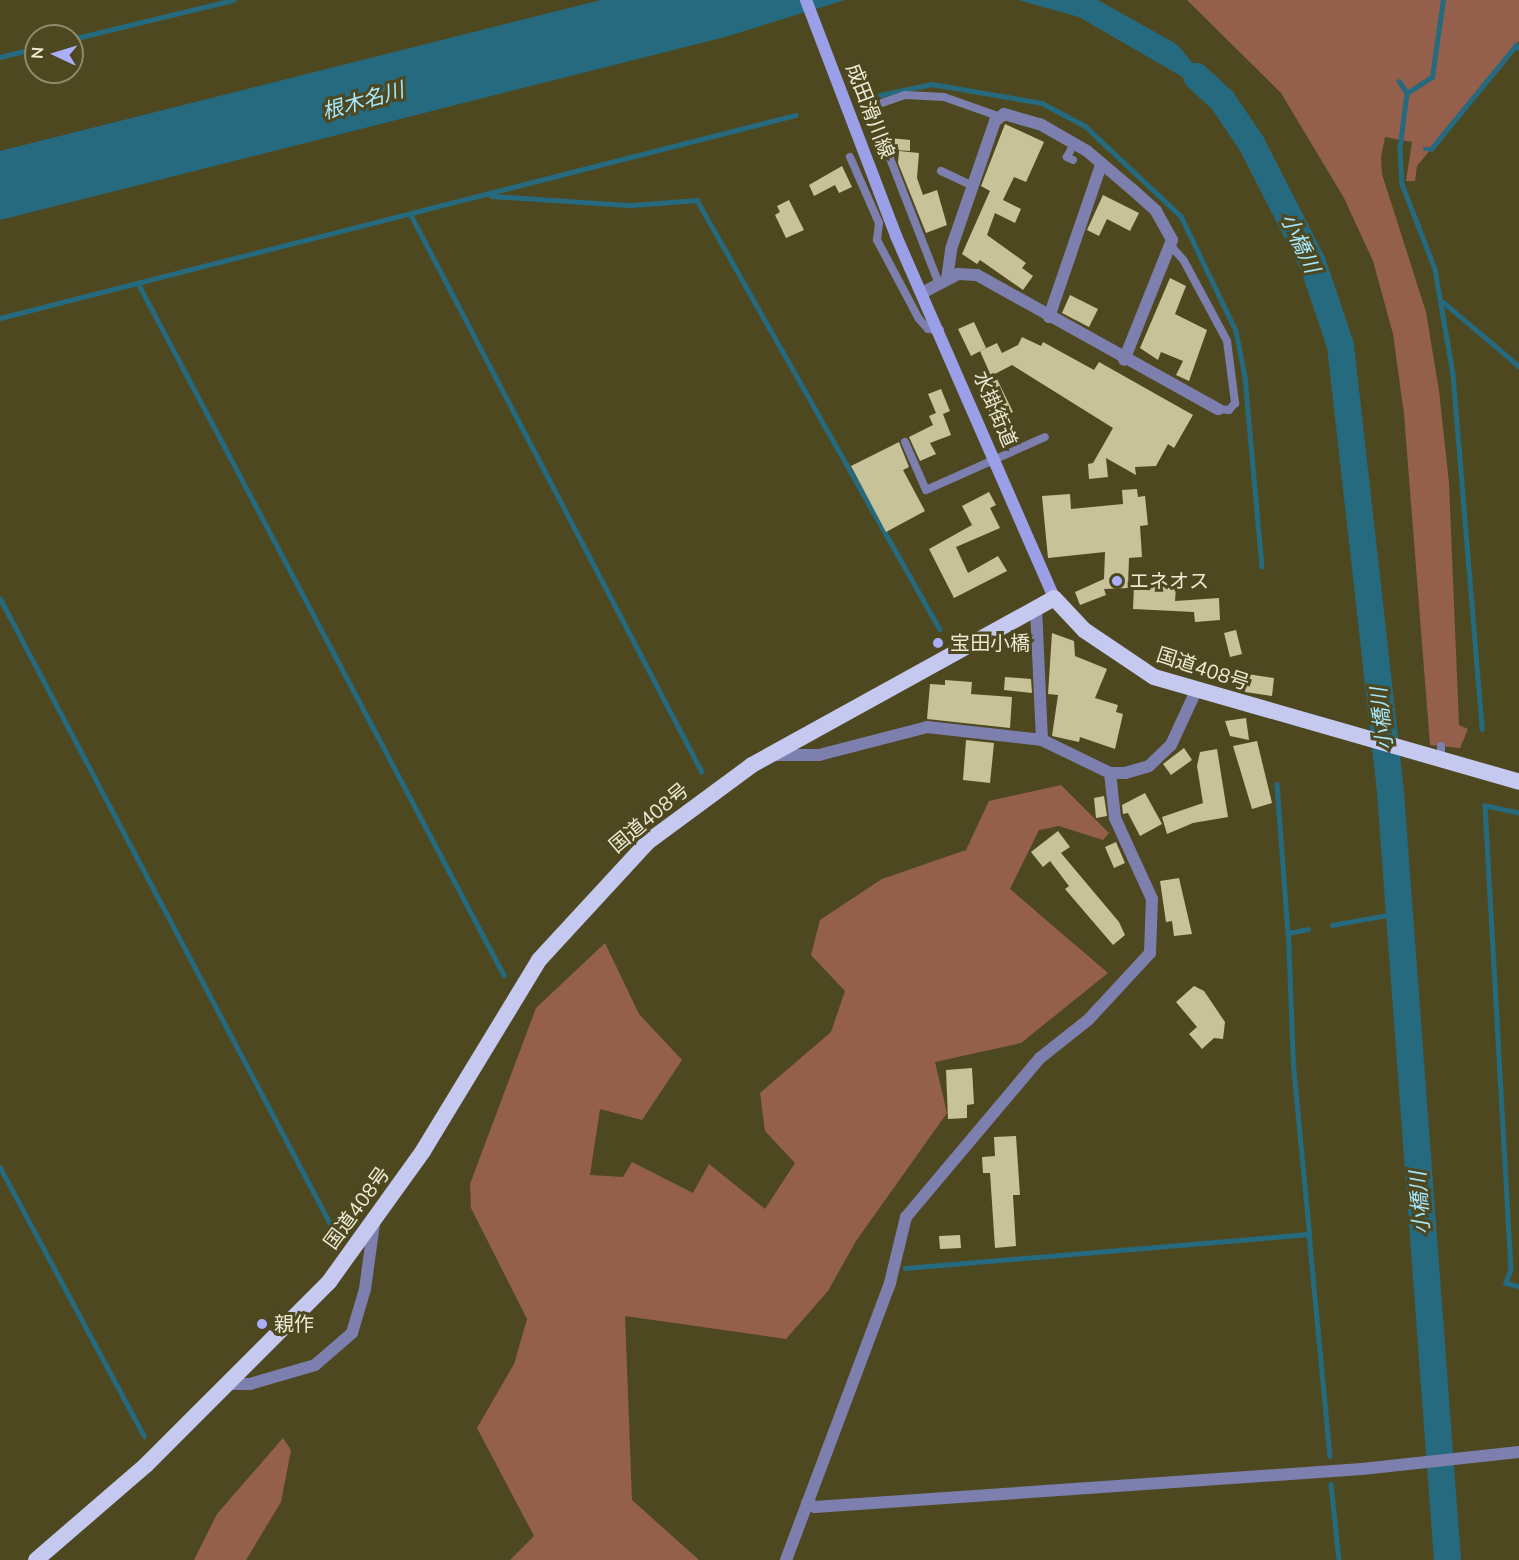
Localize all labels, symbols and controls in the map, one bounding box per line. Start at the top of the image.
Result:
north arrow [24,24,84,84]
text: N [27,46,49,60]
street label: 成田滑川線 [841,60,899,162]
water label: 根木名川 [319,77,407,125]
water label: 小橋川 [1275,209,1325,277]
street label: 水掛街道 [968,367,1022,451]
place label: エネオス [1129,569,1209,593]
marker: エネオス [1110,574,1124,588]
place label: 宝田小橋 [950,631,1030,655]
marker: 宝田小橋 [931,636,945,650]
street label: 国道408号 [1154,643,1252,695]
water label: 小橋川 [1366,686,1398,752]
street label: 国道408号 [605,778,693,858]
street label: 国道408号 [319,1162,395,1254]
water label: 小橋川 [1405,1171,1435,1235]
place label: 親作 [274,1312,314,1336]
marker: 親作 [255,1317,269,1331]

